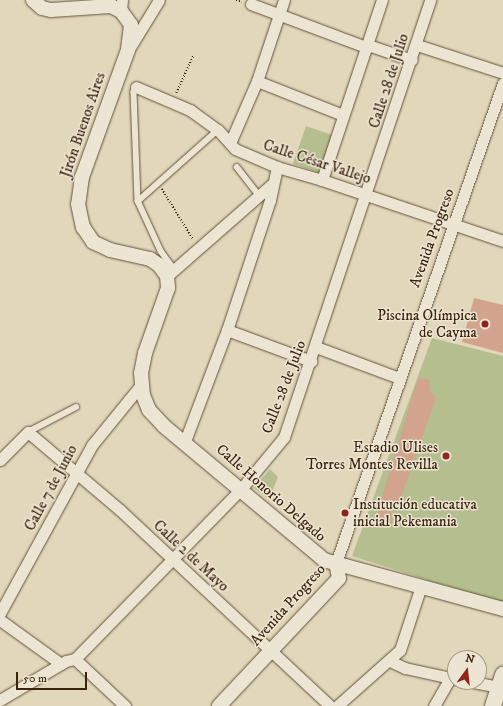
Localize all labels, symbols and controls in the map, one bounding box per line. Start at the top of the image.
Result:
street label: Calle 28 de Julio [365,31,413,131]
street label: Jirón Buenos Aires [57,70,109,180]
street label: Calle César Vallejo [261,136,373,188]
street label: Avenida Progreso [406,186,458,290]
place label: Piscina Olímpica de Cayma [377,306,477,341]
marker: Piscina Olímpica de Cayma [480,319,490,329]
street label: Calle 28 de Julio [258,338,310,436]
place label: Estadio Ulises Torres Montes Revilla [306,438,438,473]
street label: Calle Honorio Delgado [212,440,330,546]
street label: Calle 7 de Junio [21,442,81,534]
marker: Estadio Ulises Torres Montes Revilla [441,451,451,461]
place label: Institución educativa inicial Pekemania [353,495,477,530]
marker: Institución educativa inicial Pekemania [340,508,350,518]
street label: Calle 2 de Mayo [150,516,232,596]
street label: Avenida Progreso [247,560,329,650]
north arrow [447,650,487,690]
text: N [464,651,476,667]
scale bar [18,664,89,690]
text: 50 m [23,671,47,686]

